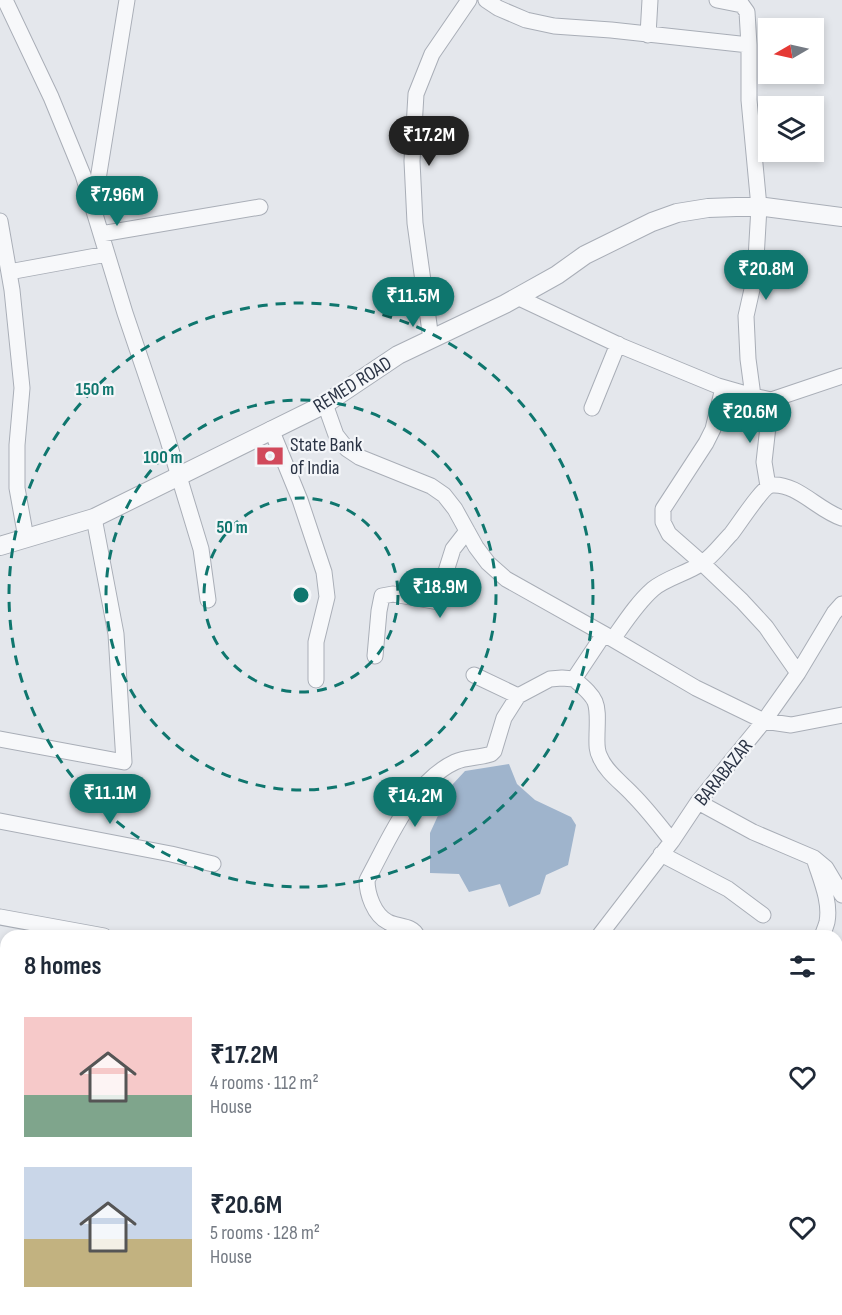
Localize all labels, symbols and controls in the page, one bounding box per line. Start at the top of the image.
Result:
north arrow [758,18,824,84]
map controls [758,18,824,162]
button: layers [758,96,824,162]
pin: ₹17.2M [380,116,478,167]
text: ₹17.2M [403,123,455,147]
pin: ₹7.96M [68,176,166,227]
text: ₹7.96M [90,183,144,207]
pin: ₹20.8M [717,250,815,301]
text: ₹20.8M [738,257,794,281]
pin: ₹11.5M [364,277,462,328]
text: ₹11.5M [386,284,440,308]
street label: REMED ROAD [309,351,396,418]
text: 150 m [76,379,114,400]
pin: ₹20.6M [701,393,799,444]
text: ₹20.6M [722,400,778,424]
place label: State Bank of India [290,433,363,480]
bank icon: State Bank of India [255,441,285,471]
text: 100 m [144,447,183,468]
text: 50 m [216,517,248,538]
pin: ₹18.9M [391,568,489,619]
text: ₹18.9M [412,575,468,599]
centre of rings [291,585,311,605]
street label: BARABAZAR [690,734,758,811]
pin: ₹11.1M [61,774,159,825]
pin: ₹14.2M [366,777,464,828]
text: ₹11.1M [84,781,136,805]
text: ₹14.2M [387,784,443,808]
icon: filters [786,950,819,983]
text: 8 homes [24,951,102,982]
text: ₹17.2M [210,1040,278,1071]
icon: home [72,1041,144,1113]
icon: heart [786,1061,819,1094]
text: 4 rooms · 112 m² [210,1071,319,1095]
text: House [210,1095,252,1119]
text: ₹20.6M [210,1190,282,1221]
icon: home [72,1191,144,1263]
icon: heart [786,1211,819,1244]
text: 5 rooms · 128 m² [210,1221,320,1245]
text: House [210,1245,252,1269]

